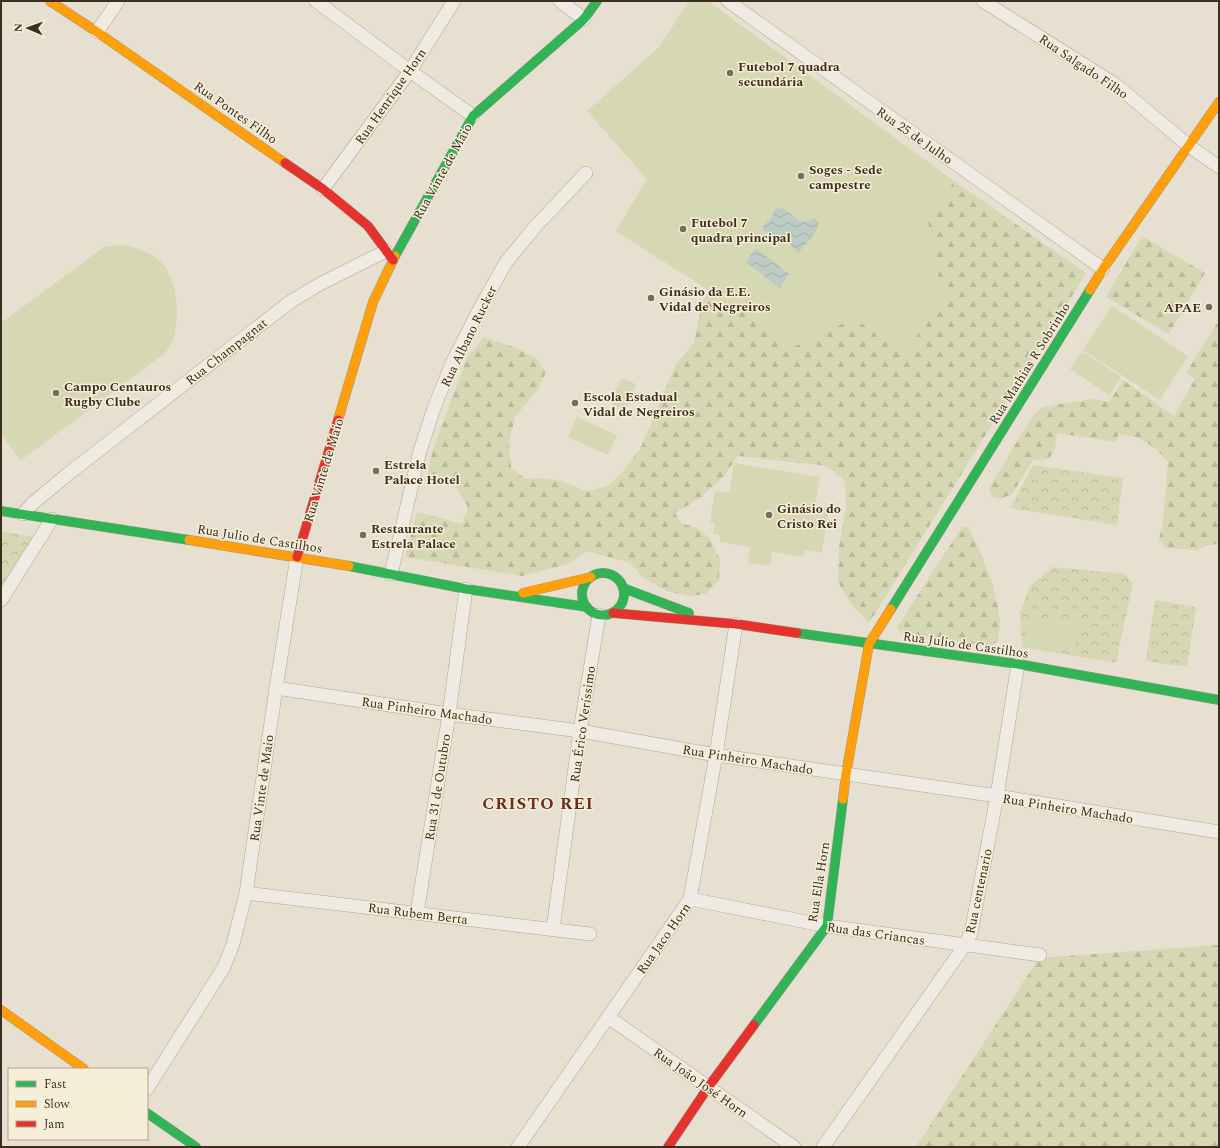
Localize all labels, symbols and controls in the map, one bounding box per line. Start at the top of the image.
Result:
north arrow [8,8,48,48]
text: N [10,23,27,32]
street label: Rua Salgado Filho [1035,29,1132,104]
street label: Rua Henrique Horn [350,44,432,149]
place label: Futebol 7 quadra secundária [738,57,840,92]
marker: Futebol 7 quadra secundária [725,68,735,78]
street label: Rua Pontes Filho [189,76,281,149]
street label: Rua 25 de Julho [872,102,957,170]
street label: Rua Vinte de Maio [408,120,478,223]
place label: Soges - Sede campestre [809,160,882,195]
marker: Soges - Sede campestre [796,171,806,181]
place label: Futebol 7 quadra principal [691,213,791,248]
marker: Futebol 7 quadra principal [678,224,688,234]
street label: Rua Albano Rucker [436,282,502,391]
place label: Ginásio da E.E. Vidal de Negreiros [659,282,771,317]
marker: Ginásio da E.E. Vidal de Negreiros [646,293,656,303]
place label: APAE [1164,298,1201,318]
street label: Rua Mathias R Sobrinho [984,299,1076,428]
marker: APAE [1204,302,1214,312]
street label: Rua Champagnat [181,313,272,390]
place label: Campo Centauros Rugby Clube [64,377,171,412]
place label: Escola Estadual Vidal de Negreiros [583,387,695,422]
marker: Campo Centauros Rugby Clube [51,388,61,398]
marker: Escola Estadual Vidal de Negreiros [570,398,580,408]
street label: Rua Vinte de Maio [299,416,349,525]
place label: Estrela Palace Hotel [384,455,460,490]
marker: Estrela Palace Hotel [371,466,381,476]
place label: Ginásio do Cristo Rei [777,499,841,534]
marker: Ginásio do Cristo Rei [764,510,774,520]
street label: Rua Julio de Castilhos [196,519,324,559]
place label: Restaurante Estrela Palace [371,519,456,554]
marker: Restaurante Estrela Palace [358,530,368,540]
street label: Rua Julio de Castilhos [902,626,1030,664]
street label: Rua Érico Veríssimo [565,665,601,784]
street label: Rua Pinheiro Machado [360,692,494,730]
street label: Rua 31 de Outubro [420,732,456,842]
street label: Rua Vinte de Maio [245,733,279,843]
street label: Rua Pinheiro Machado [681,740,815,780]
street label: Rua Pinheiro Machado [1001,789,1135,829]
district label: CRISTO REI [482,791,594,817]
street label: Rua Ella Horn [803,840,835,924]
street label: Rua centenario [960,847,998,936]
street label: Rua Rubem Berta [367,898,470,930]
street label: Rua Jaco Horn [632,898,696,978]
street label: Rua das Criancas [826,917,926,951]
street label: Rua João José Horn [649,1043,752,1123]
legend [8,1068,148,1140]
text: Fast [44,1075,66,1094]
text: Slow [44,1095,70,1114]
text: Jam [44,1115,65,1134]

